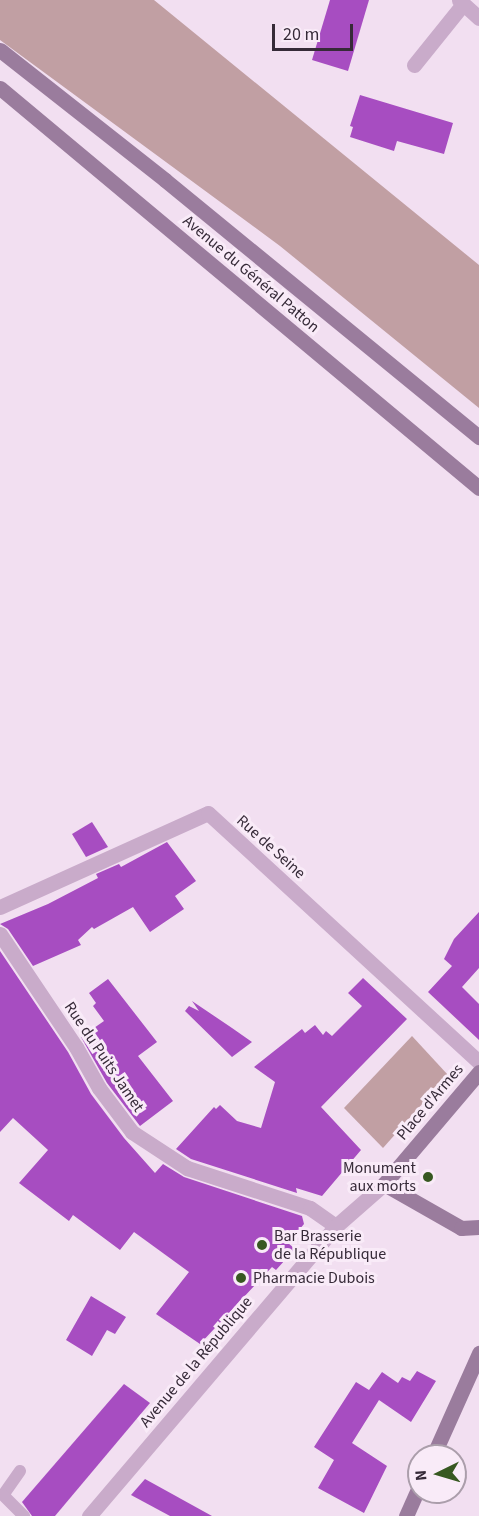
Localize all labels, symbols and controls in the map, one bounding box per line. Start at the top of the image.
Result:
scale bar [275,12,356,50]
text: 20 m [283,22,319,47]
street label: Avenue du Général Patton [179,211,323,337]
street label: Rue de Seine [233,811,309,883]
street label: Rue du Puits Jamet [60,998,148,1116]
street label: Place d'Armes [393,1060,467,1144]
place label: Monument aux morts [343,1158,416,1196]
marker: Monument aux morts [421,1170,435,1184]
place label: Bar Brasserie de la République [274,1226,386,1264]
marker: Bar Brasserie de la République [255,1238,269,1252]
place label: Pharmacie Dubois [253,1268,375,1288]
marker: Pharmacie Dubois [234,1271,248,1285]
street label: Avenue de la République [136,1293,256,1431]
north arrow [407,1444,467,1504]
text: N [410,1469,432,1482]

